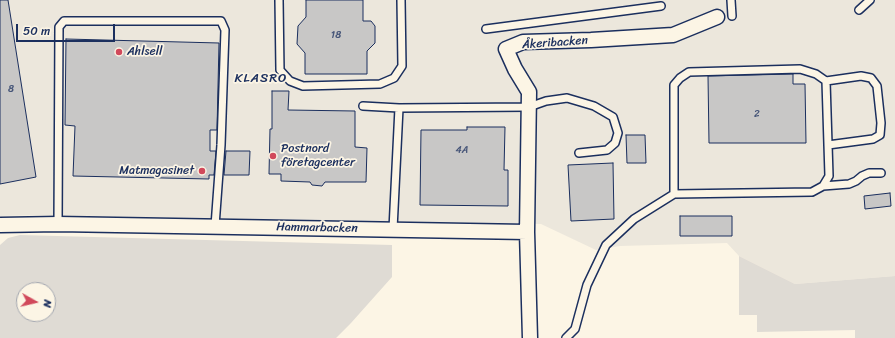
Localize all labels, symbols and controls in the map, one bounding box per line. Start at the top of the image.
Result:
scale bar [18,16,117,42]
text: 50 m [23,20,50,42]
house number: 18 [331,29,341,41]
street label: Åkeribacken [522,34,588,52]
place label: Ahlsell [127,45,163,59]
marker: Ahlsell [114,47,124,57]
district label: KLASRO [235,71,287,87]
house number: 8 [8,83,14,95]
house number: 2 [754,108,760,120]
place label: Postnord företagcenter [281,142,355,170]
house number: 4A [456,144,468,156]
marker: Postnord företagcenter [268,151,278,161]
place label: Matmagasinet [119,164,194,178]
marker: Matmagasinet [197,166,207,176]
street label: Hammarbacken [276,220,358,236]
north arrow [16,282,56,322]
text: N [37,299,57,309]

